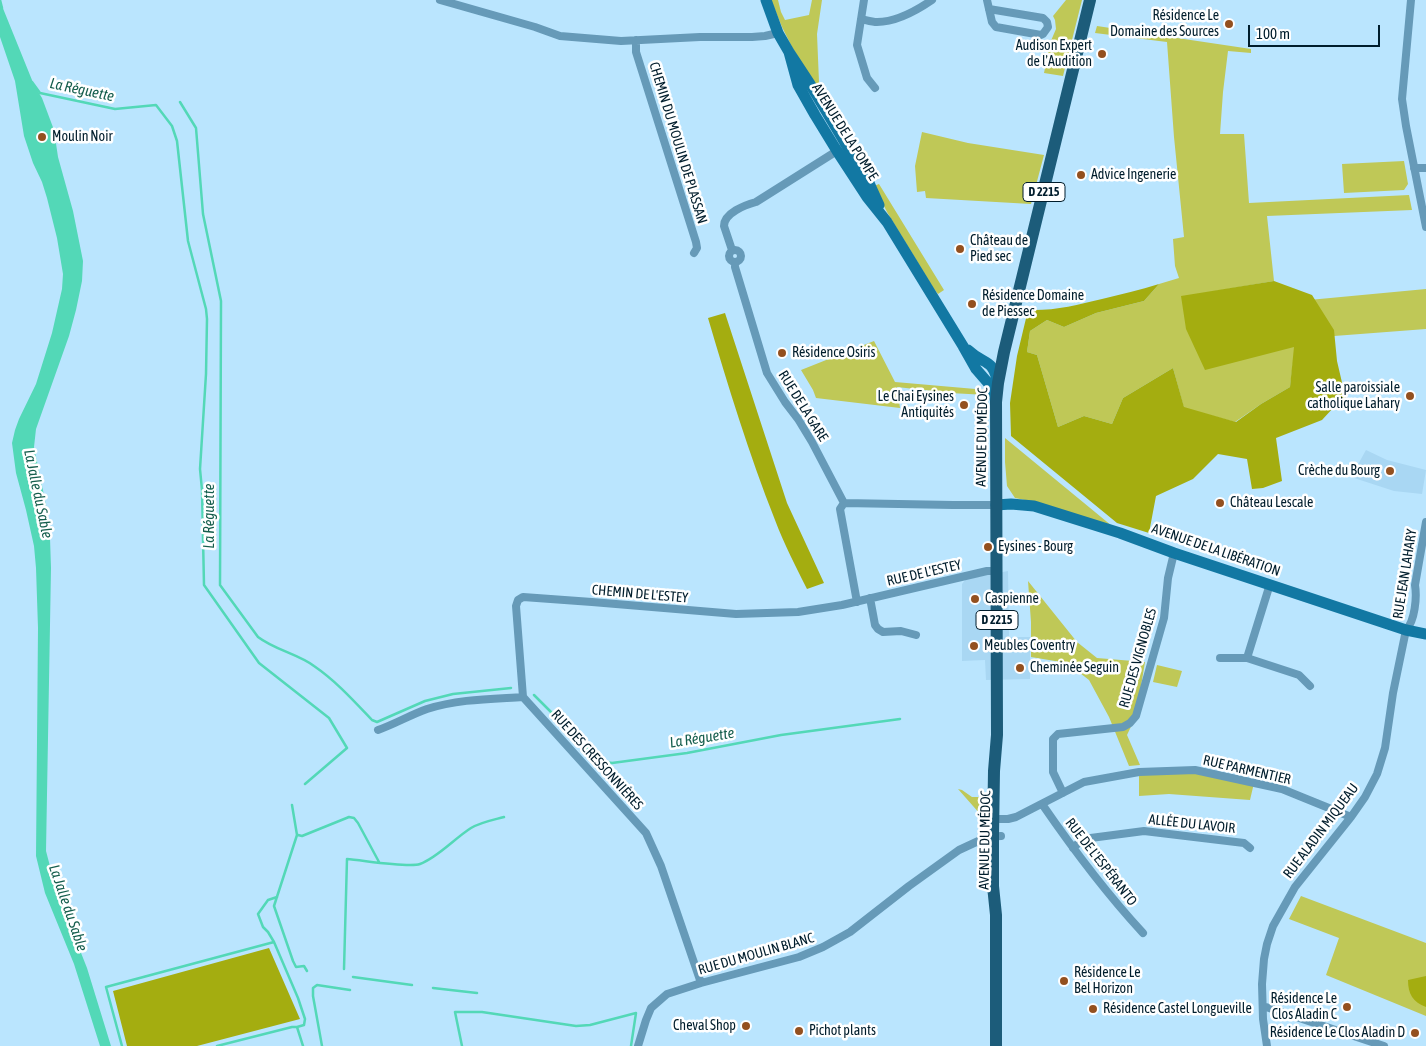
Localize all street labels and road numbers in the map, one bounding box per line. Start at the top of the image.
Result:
street label: CHEMIN DU MOULIN DE PLASSAN [645,60,711,226]
street label: AVENUE DE LA POMPE [808,80,882,184]
road number: D 2215 [1023,182,1065,202]
street label: RUE DE LA GARE [775,367,831,445]
street label: AVENUE DU MÉDOC [973,387,991,487]
street label: AVENUE DE LA LIBÉRATION [1150,520,1282,580]
street label: RUE JEAN LAHARY [1390,528,1420,620]
street label: RUE DE L'ESTEY [885,556,963,590]
street label: CHEMIN DE L'ESTEY [591,581,689,607]
street label: RUE DES VIGNOBLES [1116,606,1160,710]
road number: D 2215 [976,610,1018,630]
street label: RUE DES CRESSONNIÈRES [548,707,646,813]
street label: RUE PARMENTIER [1201,752,1293,788]
street label: RUE ALADIN MIQUEAU [1280,780,1362,882]
street label: AVENUE DU MÉDOC [976,790,994,890]
street label: ALLÉE DU LAVOIR [1148,811,1236,837]
street label: RUE DE L'ESPÉRANTO [1062,815,1140,909]
street label: RUE DU MOULIN BLANC [696,929,816,979]

